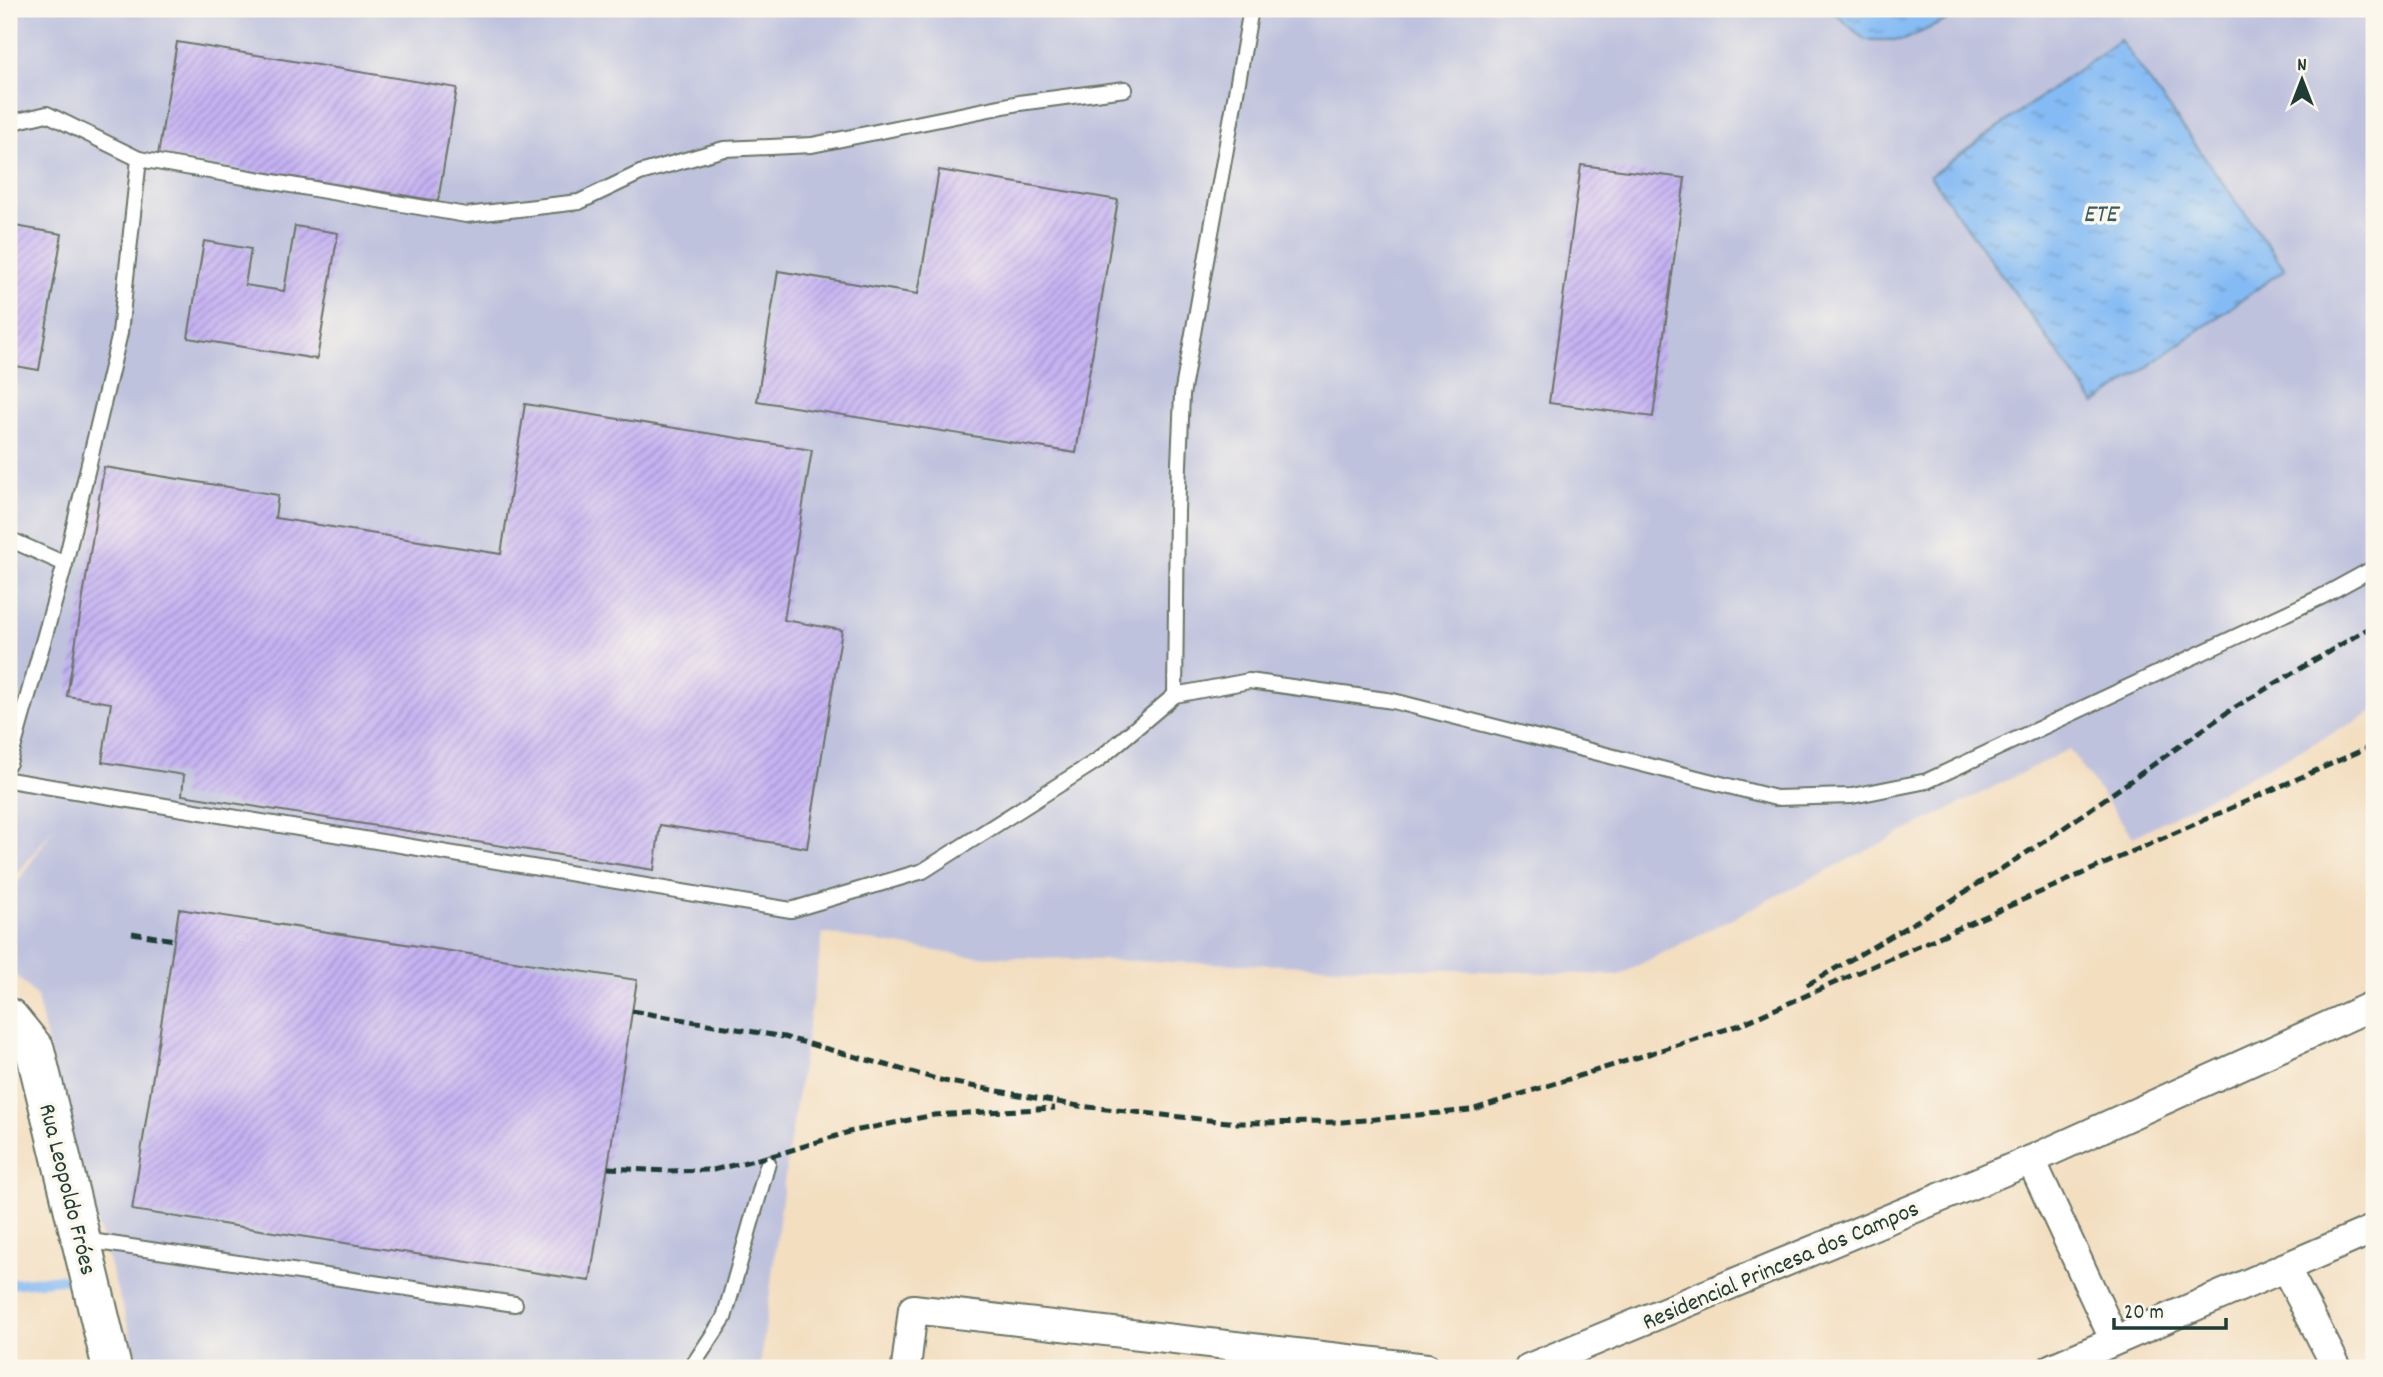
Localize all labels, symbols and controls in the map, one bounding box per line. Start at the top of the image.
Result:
north arrow [2268,46,2338,116]
text: N [2297,53,2307,80]
water label: ETE [2083,197,2121,234]
street label: Rua Leopoldo Fróes [28,1100,104,1279]
street label: Residencial Princesa dos Campos [1638,1193,1925,1341]
scale bar [2114,1286,2226,1330]
text: 20 m [2124,1299,2164,1329]

